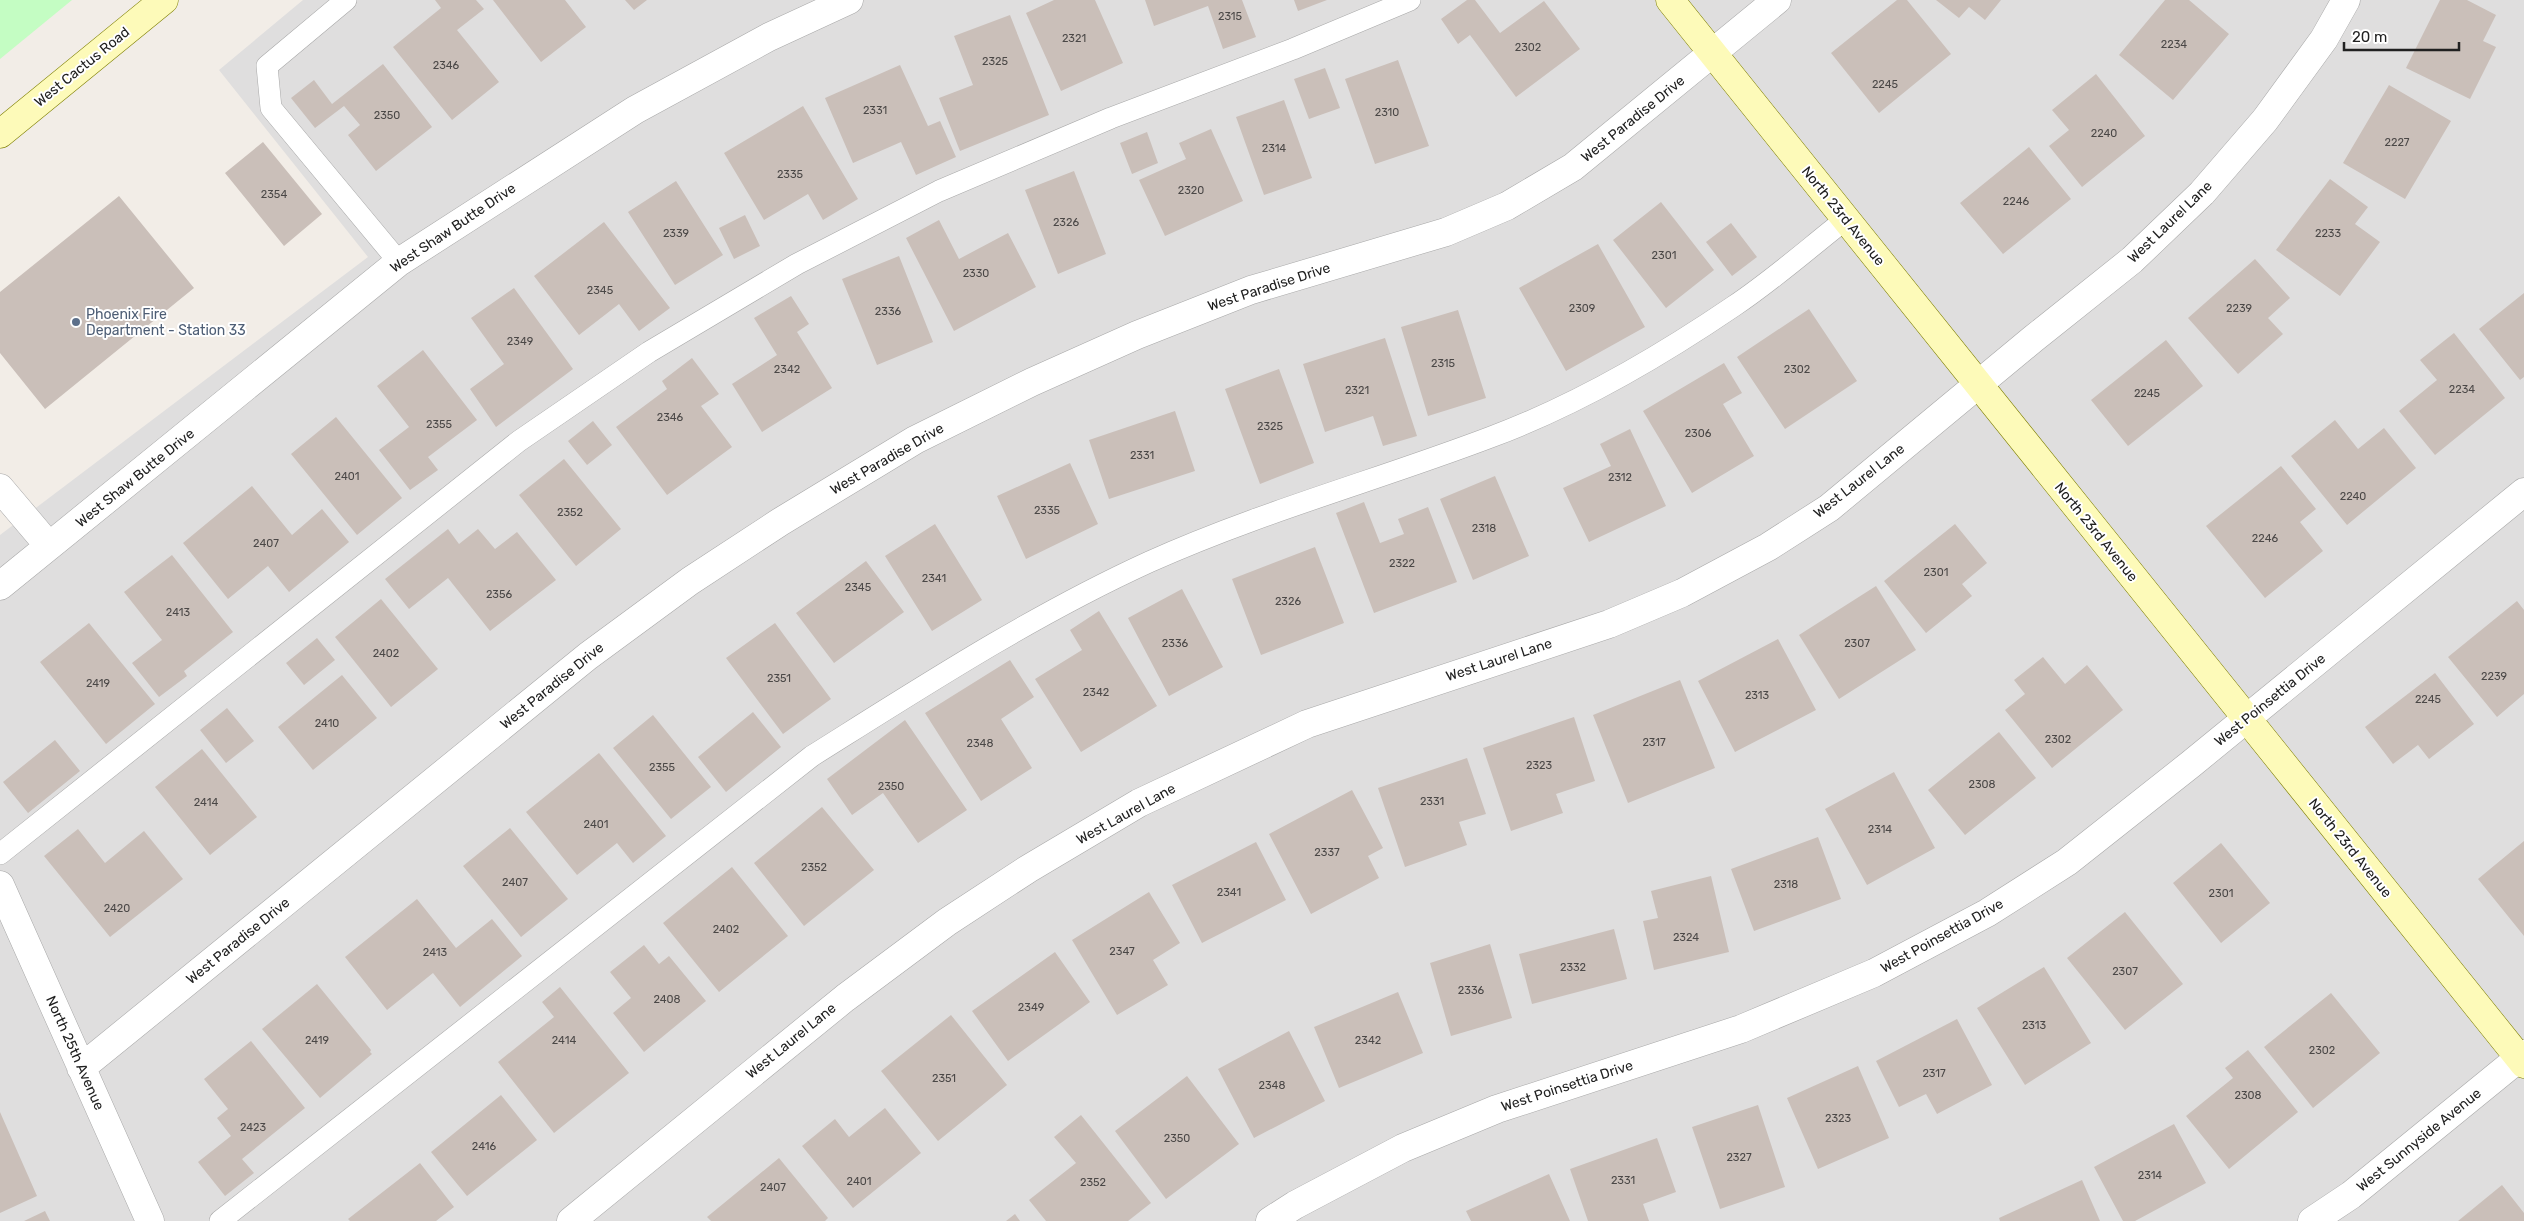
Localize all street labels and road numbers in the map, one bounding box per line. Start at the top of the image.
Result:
street label: West Cactus Road [31,24,133,110]
street label: West Paradise Drive [1578,72,1688,166]
street label: North 23rd Avenue [1798,163,1888,269]
street label: West Laurel Lane [2124,177,2216,267]
street label: West Shaw Butte Drive [387,180,519,276]
street label: West Paradise Drive [1205,259,1333,315]
street label: West Paradise Drive [827,420,947,498]
street label: West Shaw Butte Drive [72,425,198,531]
street label: West Laurel Lane [1810,440,1908,522]
street label: North 23rd Avenue [2051,479,2141,585]
street label: West Laurel Lane [1444,635,1554,685]
street label: West Paradise Drive [497,639,607,733]
street label: West Poinsettia Drive [2211,650,2329,750]
street label: West Laurel Lane [1074,780,1179,848]
street label: North 23rd Avenue [2305,795,2395,901]
street label: West Paradise Drive [183,894,293,988]
street label: West Poinsettia Drive [1878,895,2006,977]
street label: North 25th Avenue [42,993,108,1113]
street label: West Laurel Lane [743,999,839,1082]
street label: West Poinsettia Drive [1499,1057,1635,1115]
street label: West Sunnyside Avenue [2353,1085,2485,1195]

